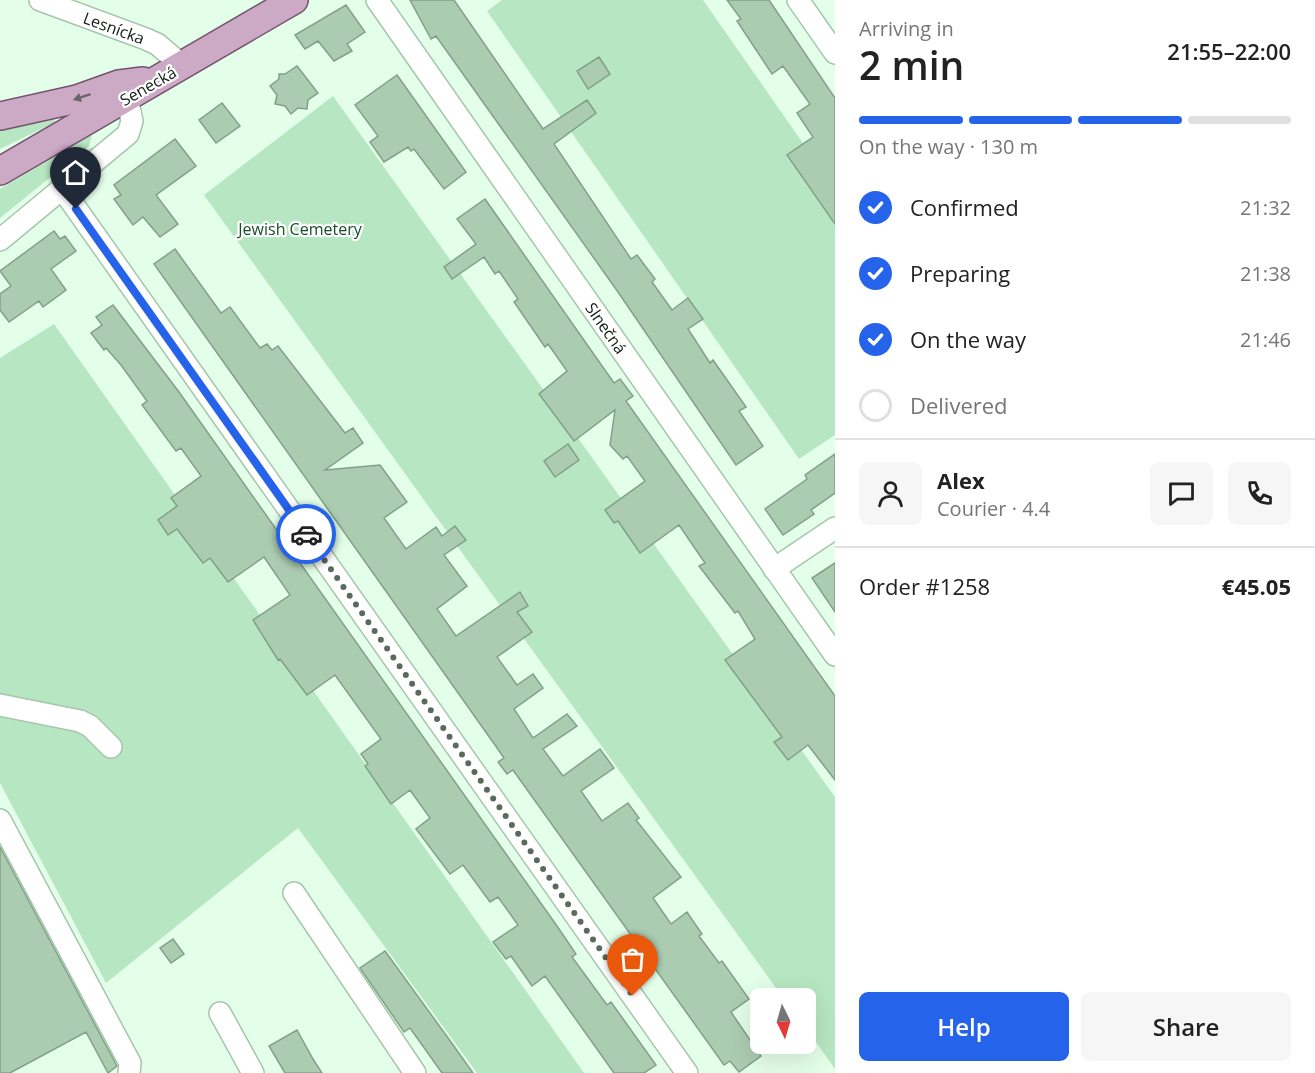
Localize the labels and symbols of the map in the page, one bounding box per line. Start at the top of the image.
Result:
street label: Lesnícka [80,7,148,49]
street label: Senecká [116,61,180,111]
one-way arrow [73,92,91,102]
pin [50,147,101,209]
park label: Jewish Cemetery [236,218,363,240]
street label: Slnečná [580,298,632,358]
courier [276,504,336,564]
pin [607,934,658,996]
north arrow [750,988,816,1054]

